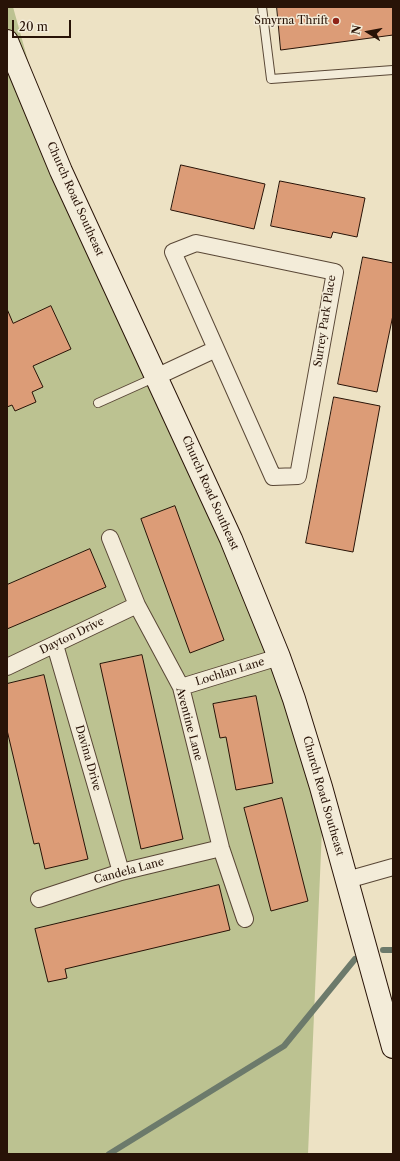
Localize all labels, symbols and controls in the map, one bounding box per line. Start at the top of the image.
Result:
scale bar [14,12,73,38]
north arrow [348,12,388,52]
place label: Smyrna Thrift [254,14,328,28]
marker: Smyrna Thrift [331,16,341,26]
text: 20 m [19,19,48,34]
text: N [348,24,364,36]
street label: Church Road Southeast [44,140,106,258]
street label: Surrey Park Place [311,274,339,368]
street label: Church Road Southeast [179,434,241,552]
street label: Dayton Drive [38,615,106,657]
street label: Lochlan Lane [194,655,266,689]
street label: Aventine Lane [173,686,205,762]
street label: Davina Drive [72,724,104,792]
street label: Church Road Southeast [300,735,346,857]
street label: Candela Lane [92,855,166,887]

